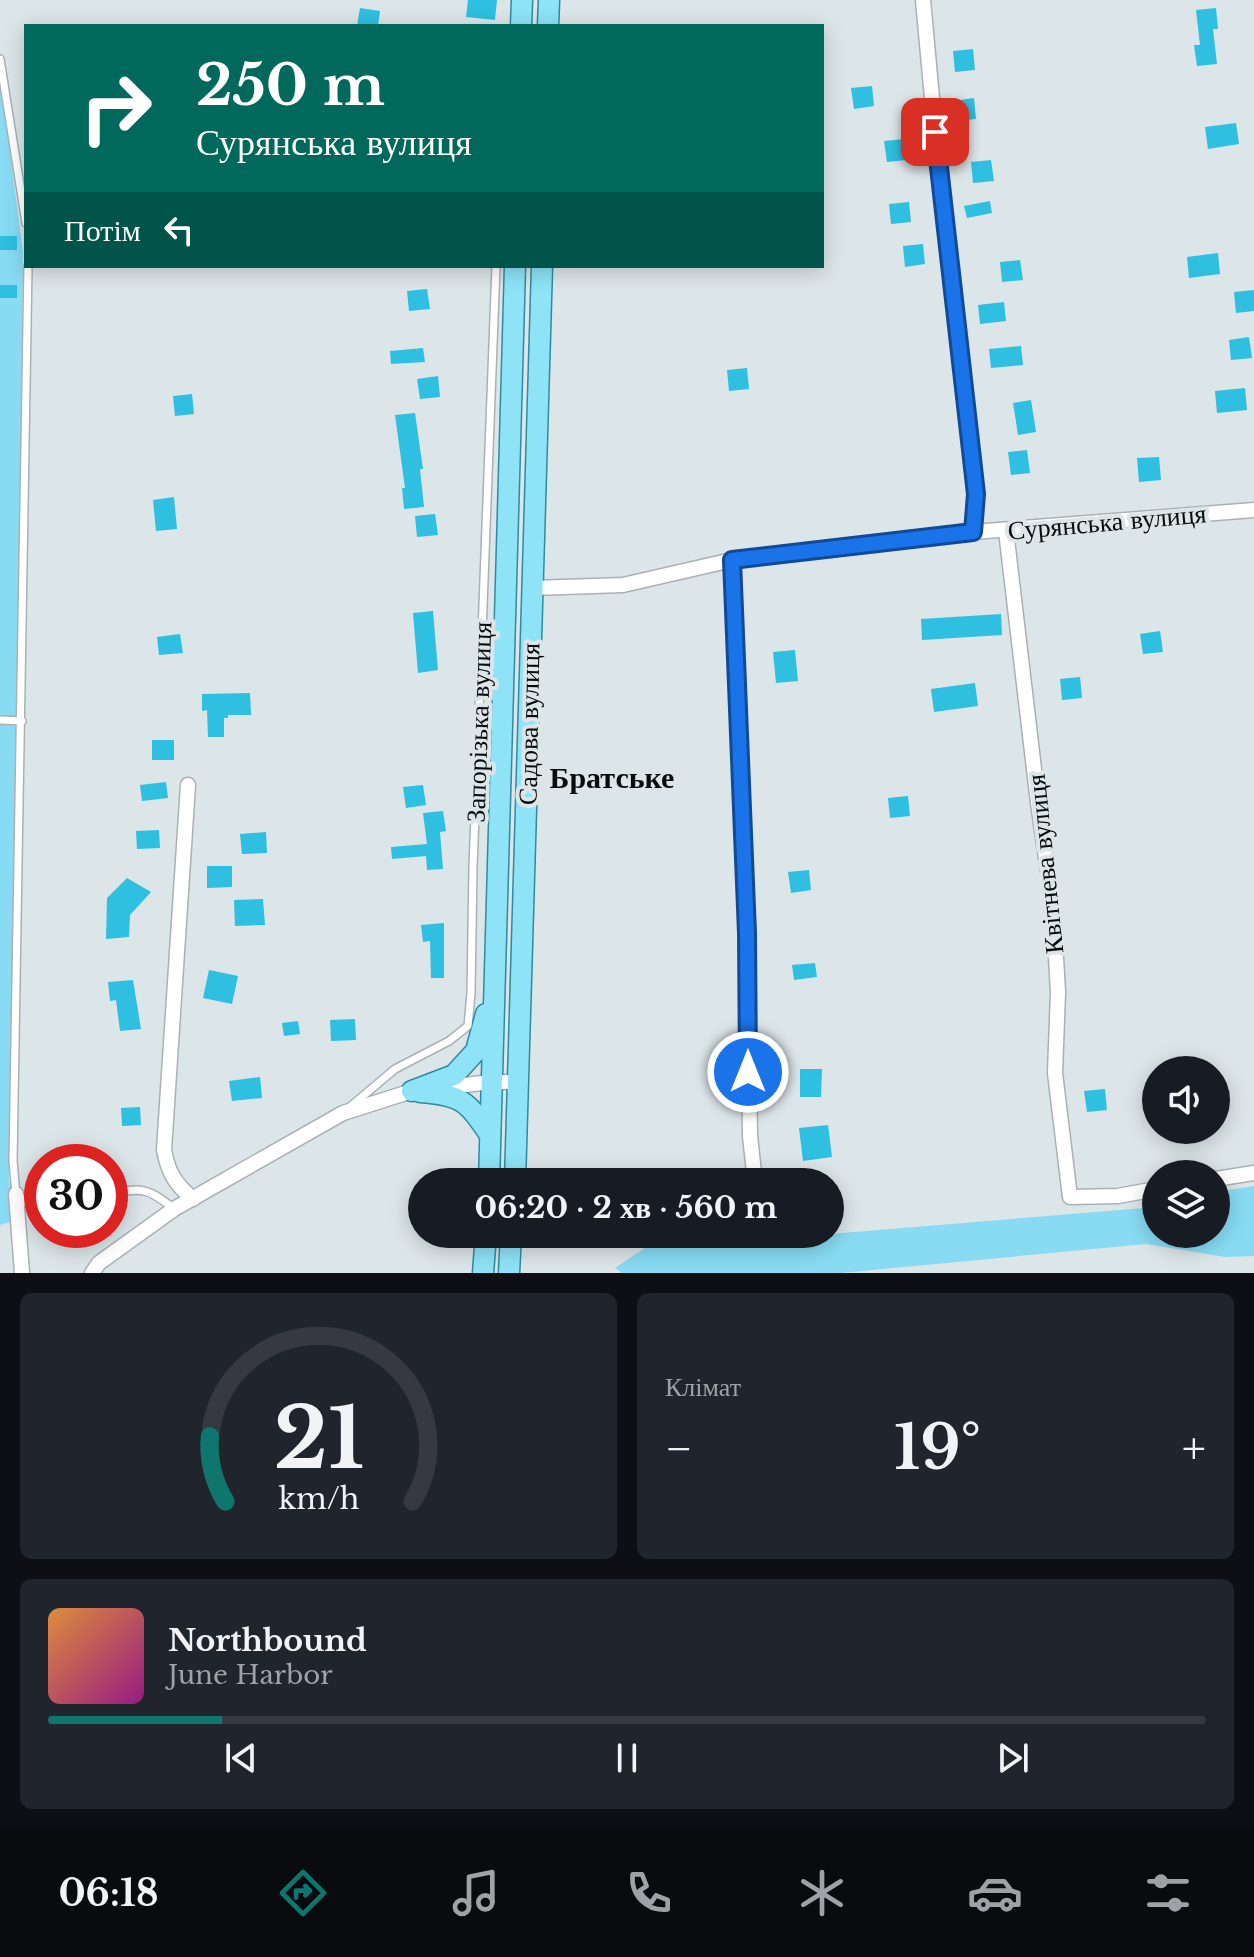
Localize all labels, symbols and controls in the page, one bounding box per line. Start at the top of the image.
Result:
text: 250 m [196,51,385,120]
icon: right [64,56,168,160]
pin [901,98,969,166]
icon: arrive [913,110,957,154]
text: Сурянська вулиця [196,120,472,165]
icon: left [157,208,201,252]
text: Потім [64,212,141,249]
street label: Сурянська вулиця [1006,497,1208,547]
street label: Запорізька вулиця [460,621,498,823]
street label: Садова вулиця [512,643,546,805]
district label: Братське [550,759,674,796]
street label: Квітнева вулиця [1020,772,1070,955]
position arrow [706,1030,790,1114]
map controls [1142,1056,1230,1248]
button: sound [1142,1056,1230,1144]
speed limit sign: 30 [24,1144,128,1248]
button: layers [1142,1160,1230,1248]
text: 06:20 · 2 хв · 560 m [475,1189,777,1226]
text: Клімат [665,1371,741,1403]
text: 21 [273,1387,364,1490]
text: 19° [894,1411,981,1485]
text: − [665,1421,693,1476]
text: + [1182,1421,1206,1476]
text: km/h [278,1481,359,1517]
text: Northbound [168,1622,367,1659]
text: June Harbor [168,1659,333,1691]
icon: previous [219,1736,263,1780]
icon: pause [605,1736,649,1780]
icon: next [991,1736,1035,1780]
icon: directions [275,1865,331,1921]
icon: music [448,1865,504,1921]
icon: phone [621,1865,677,1921]
icon: climate [794,1865,850,1921]
icon: car [967,1865,1023,1921]
icon: filters [1140,1865,1196,1921]
text: 06:18 [58,1871,159,1916]

